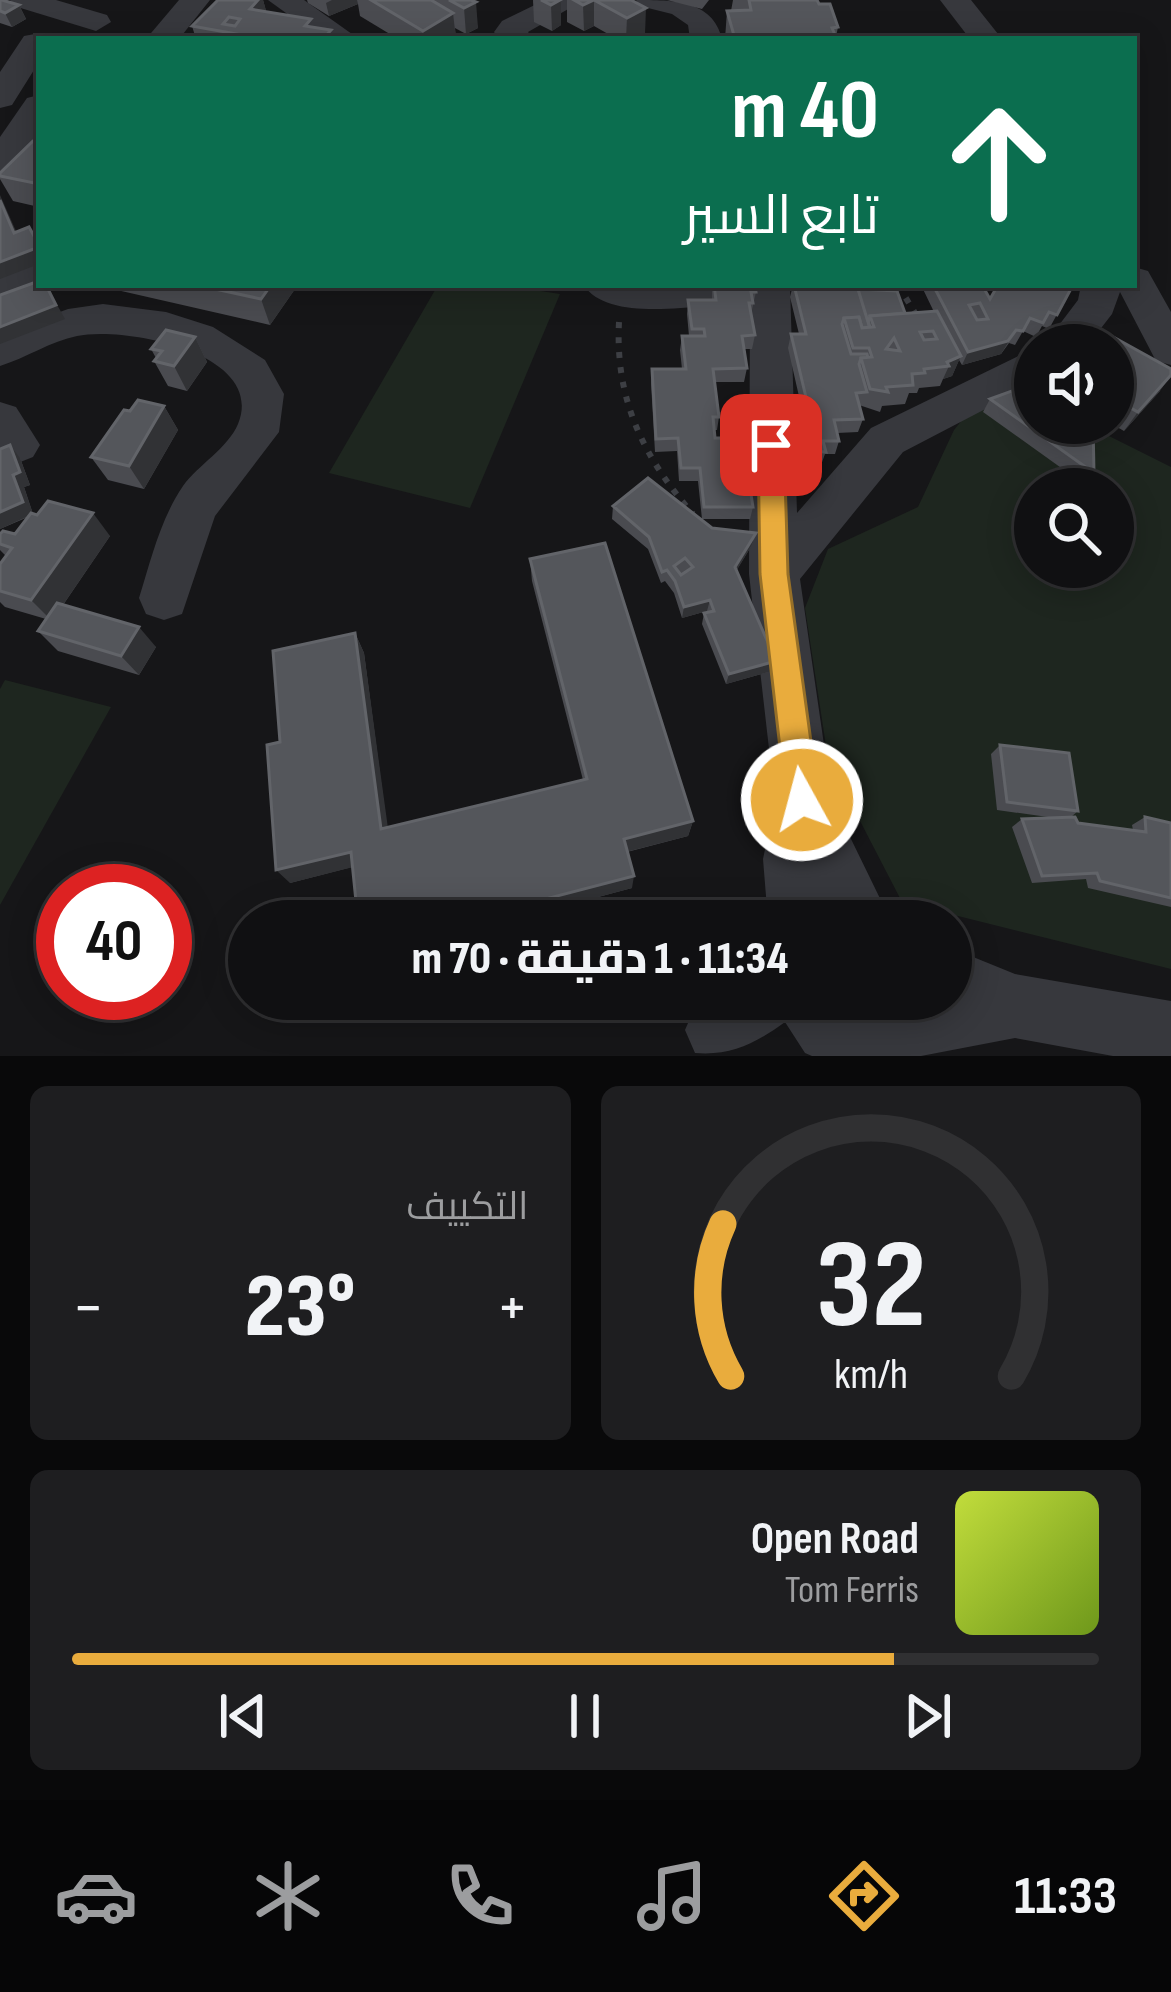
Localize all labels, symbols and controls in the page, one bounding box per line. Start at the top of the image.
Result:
text: 40 m [731,61,879,162]
icon: ahead [921,84,1077,240]
text: تابع السير [684,184,879,249]
map controls [1014,324,1134,588]
button: sound [1014,324,1134,444]
pin [720,394,822,496]
icon: arrive [738,412,804,478]
button: search [1014,468,1134,588]
position arrow [739,737,865,863]
speed limit sign: 40 [36,864,192,1020]
text: 11:34 · 1 دقيقة · 70 m [412,932,788,987]
text: التكييف [406,1184,529,1231]
text: 32 [815,1213,926,1362]
text: 23° [245,1254,356,1362]
text: − [72,1269,104,1348]
text: + [496,1269,529,1348]
text: km/h [834,1349,908,1401]
text: Open Road [751,1512,919,1567]
text: Tom Ferris [785,1567,919,1614]
icon: previous [210,1683,276,1749]
icon: pause [552,1683,618,1749]
icon: next [895,1683,961,1749]
icon: car [54,1854,138,1938]
icon: climate [246,1854,330,1938]
icon: phone [438,1854,522,1938]
icon: music [630,1854,714,1938]
icon: directions [822,1854,906,1938]
text: 11:33 [1014,1864,1117,1929]

